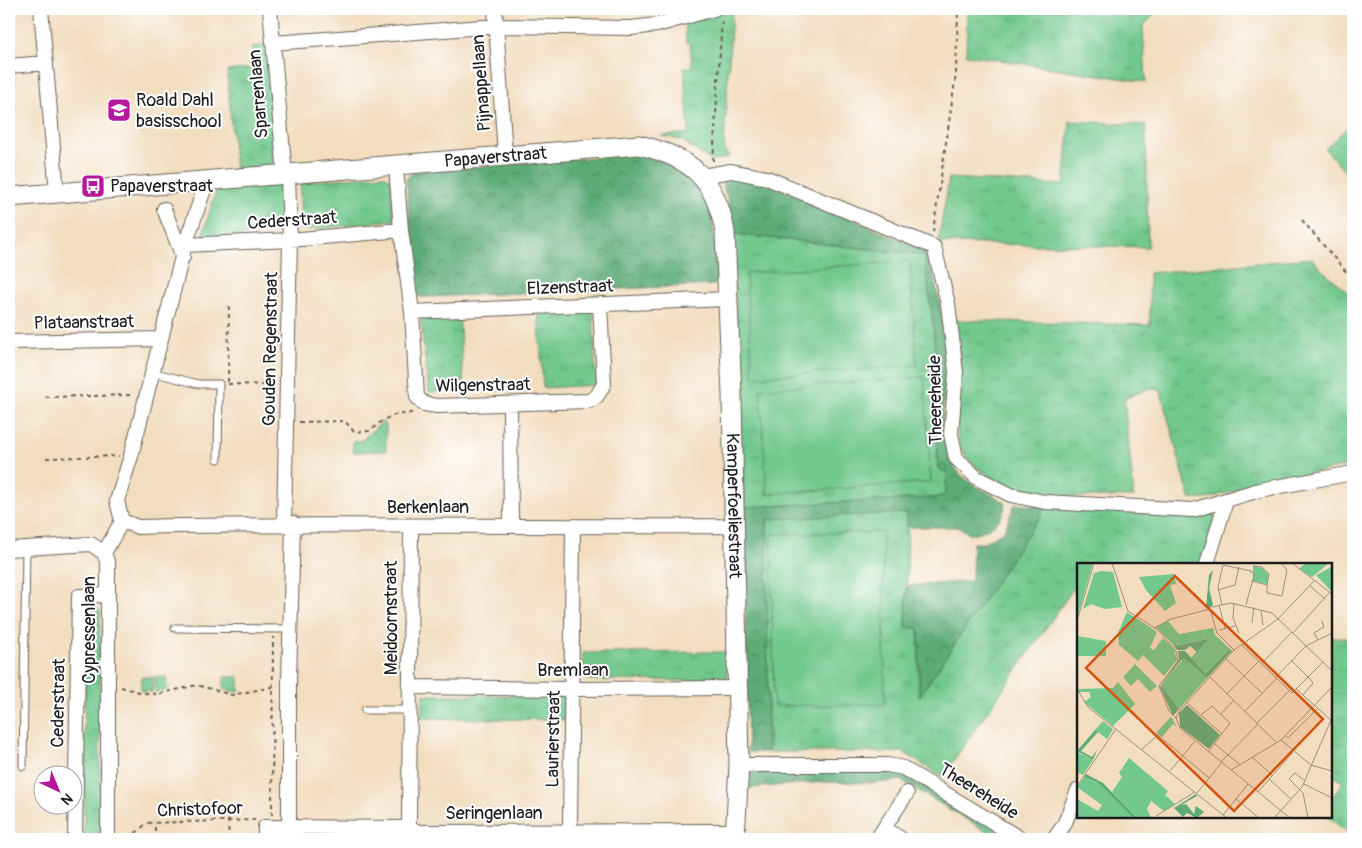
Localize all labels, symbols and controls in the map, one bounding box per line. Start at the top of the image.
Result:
street label: Pijnappellaan [467,34,496,132]
street label: Sparrenlaan [243,49,274,139]
place label: Roald Dahl basisschool [136,89,222,133]
school or university icon: Roald Dahl basisschool [106,97,132,123]
street label: Papaverstraat [443,142,548,173]
bus stop icon: Papaverstraat [80,173,106,199]
place label: Papaverstraat [110,175,214,198]
street label: Cederstraat [247,206,338,235]
street label: Gouden Regenstraat [258,271,283,426]
street label: Elzenstraat [526,274,614,301]
street label: Plataanstraat [34,310,135,335]
street label: Theereheide [923,355,948,445]
street label: Wilgenstraat [435,373,532,398]
street label: Kamperfoeliestraat [721,433,746,579]
street label: Berkenlaan [387,496,469,519]
street label: Meidoornstraat [380,560,403,675]
inset map [1077,563,1332,818]
street label: Cypressenlaan [78,576,101,684]
street label: Cederstraat [46,657,71,748]
street label: Bremlaan [537,659,609,682]
street label: Laurierstraat [541,689,566,788]
street label: Theereheide [935,758,1023,825]
north arrow [32,766,82,816]
text: N [57,790,76,808]
street label: Christofoor [157,796,244,822]
street label: Seringenlaan [445,802,543,825]

